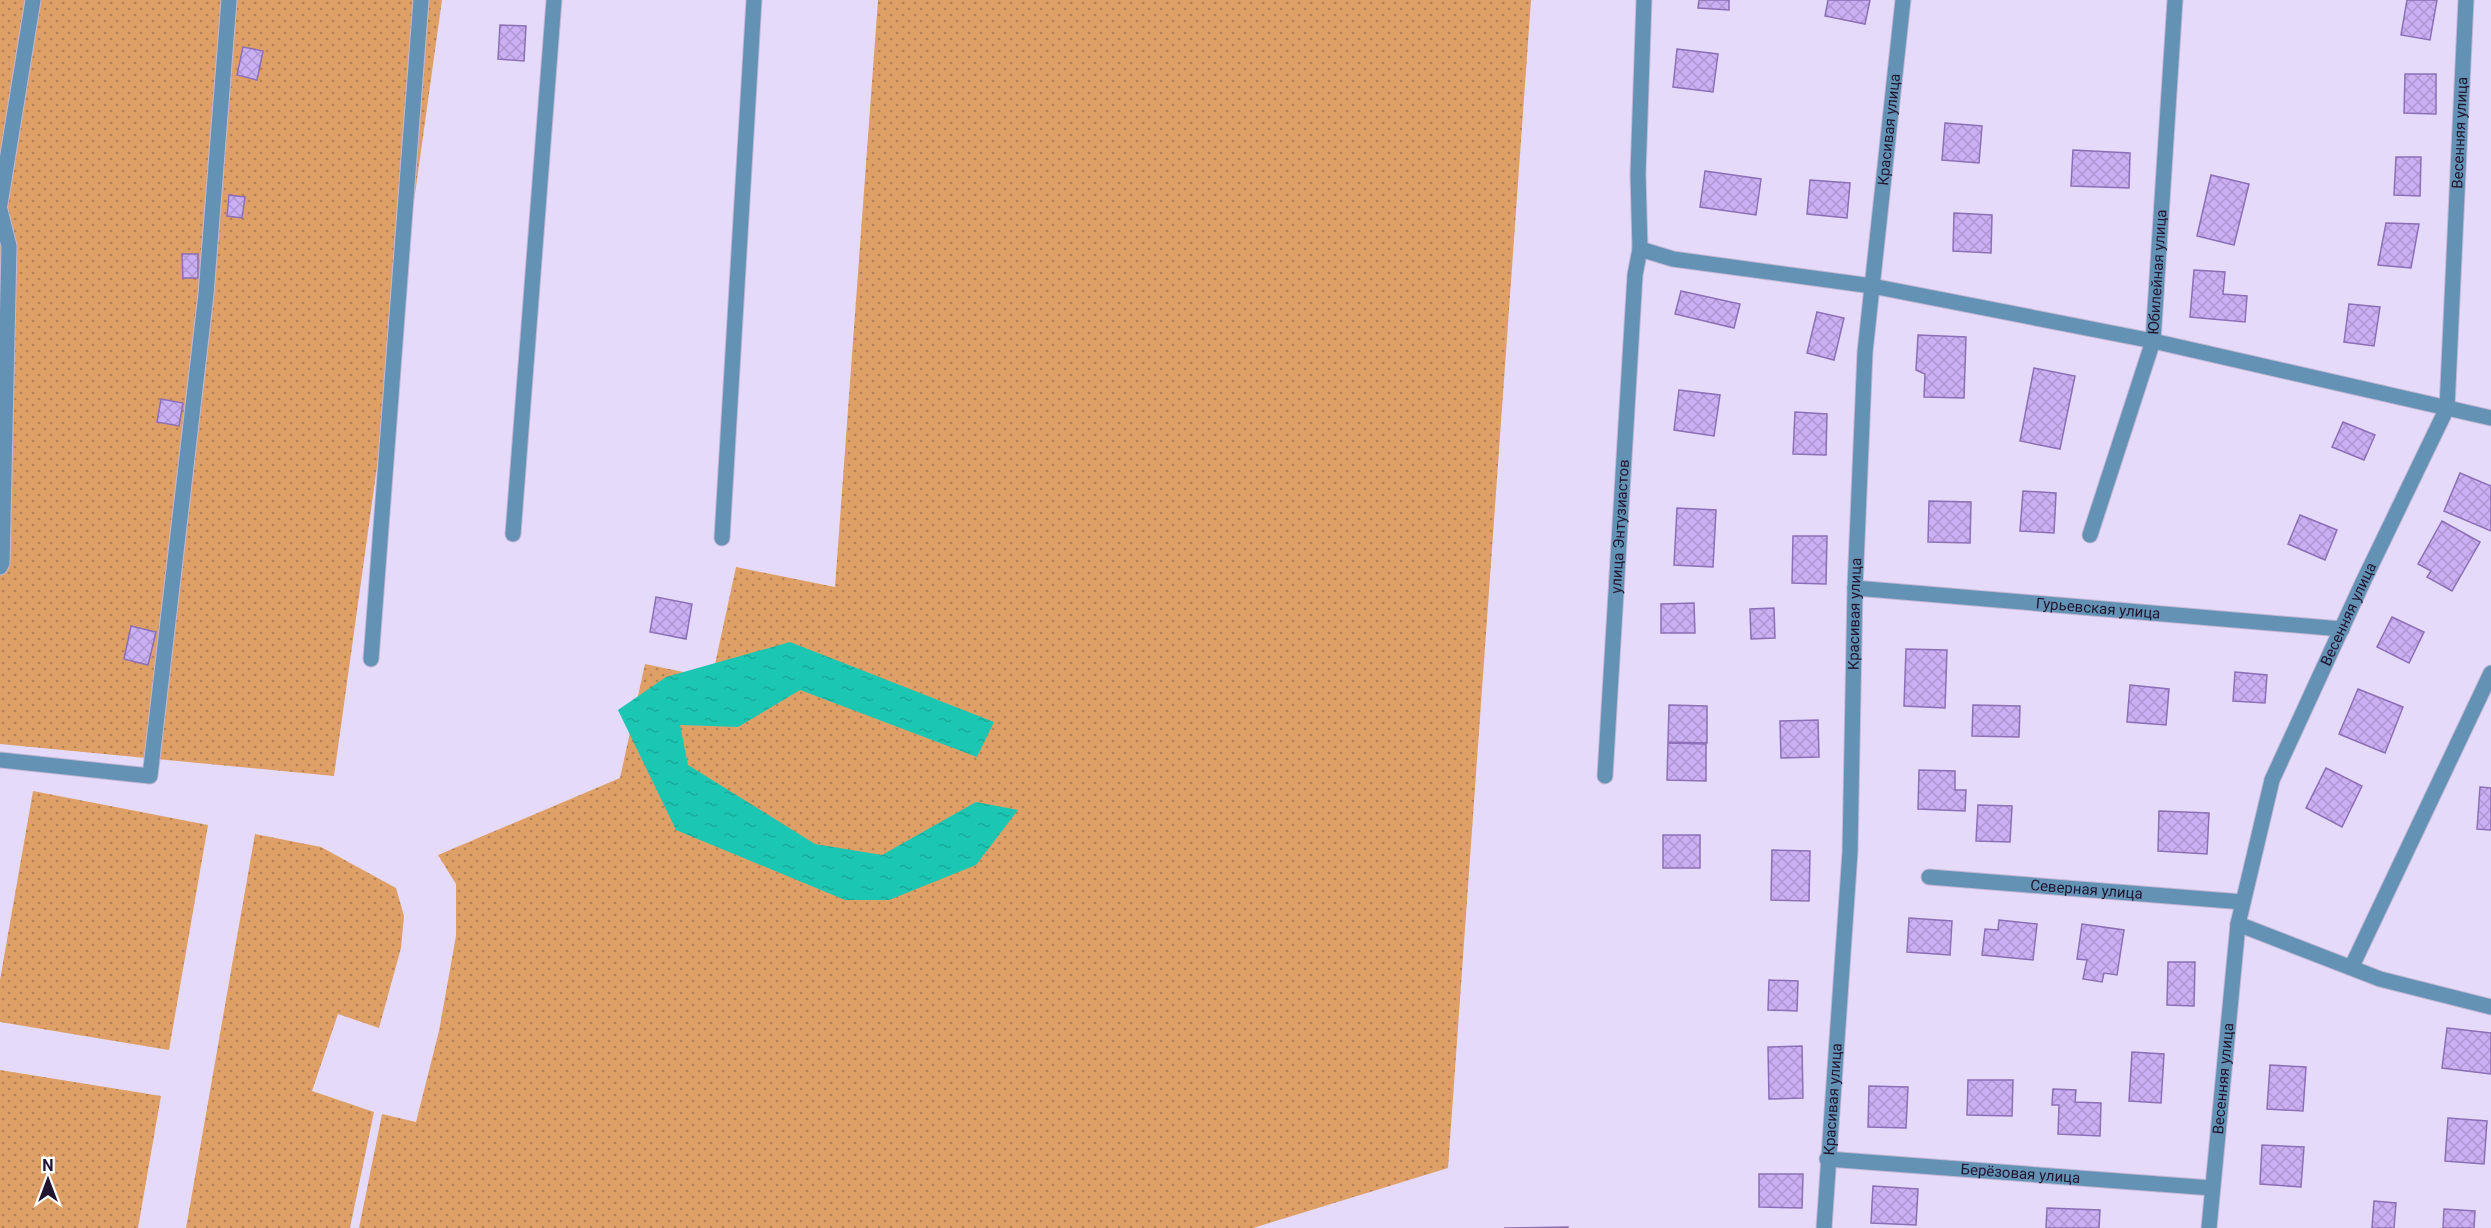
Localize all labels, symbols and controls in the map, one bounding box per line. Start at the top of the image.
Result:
street label: Красивая улица [1874,73,1904,186]
street label: Весенняя улица [2448,76,2471,189]
street label: Юбилейная улица [2144,209,2170,335]
street label: улица Энтузиастов [1607,459,1633,594]
street label: Красивая улица [1844,557,1865,670]
street label: Весенняя улица [2317,559,2380,669]
street label: Гурьевская улица [2035,594,2161,623]
street label: Северная улица [2030,876,2143,903]
street label: Весенняя улица [2209,1022,2238,1135]
street label: Красивая улица [1820,1043,1846,1156]
north arrow [18,1150,78,1210]
text: N [42,1156,54,1175]
street label: Берёзовая улица [1960,1160,2081,1187]

